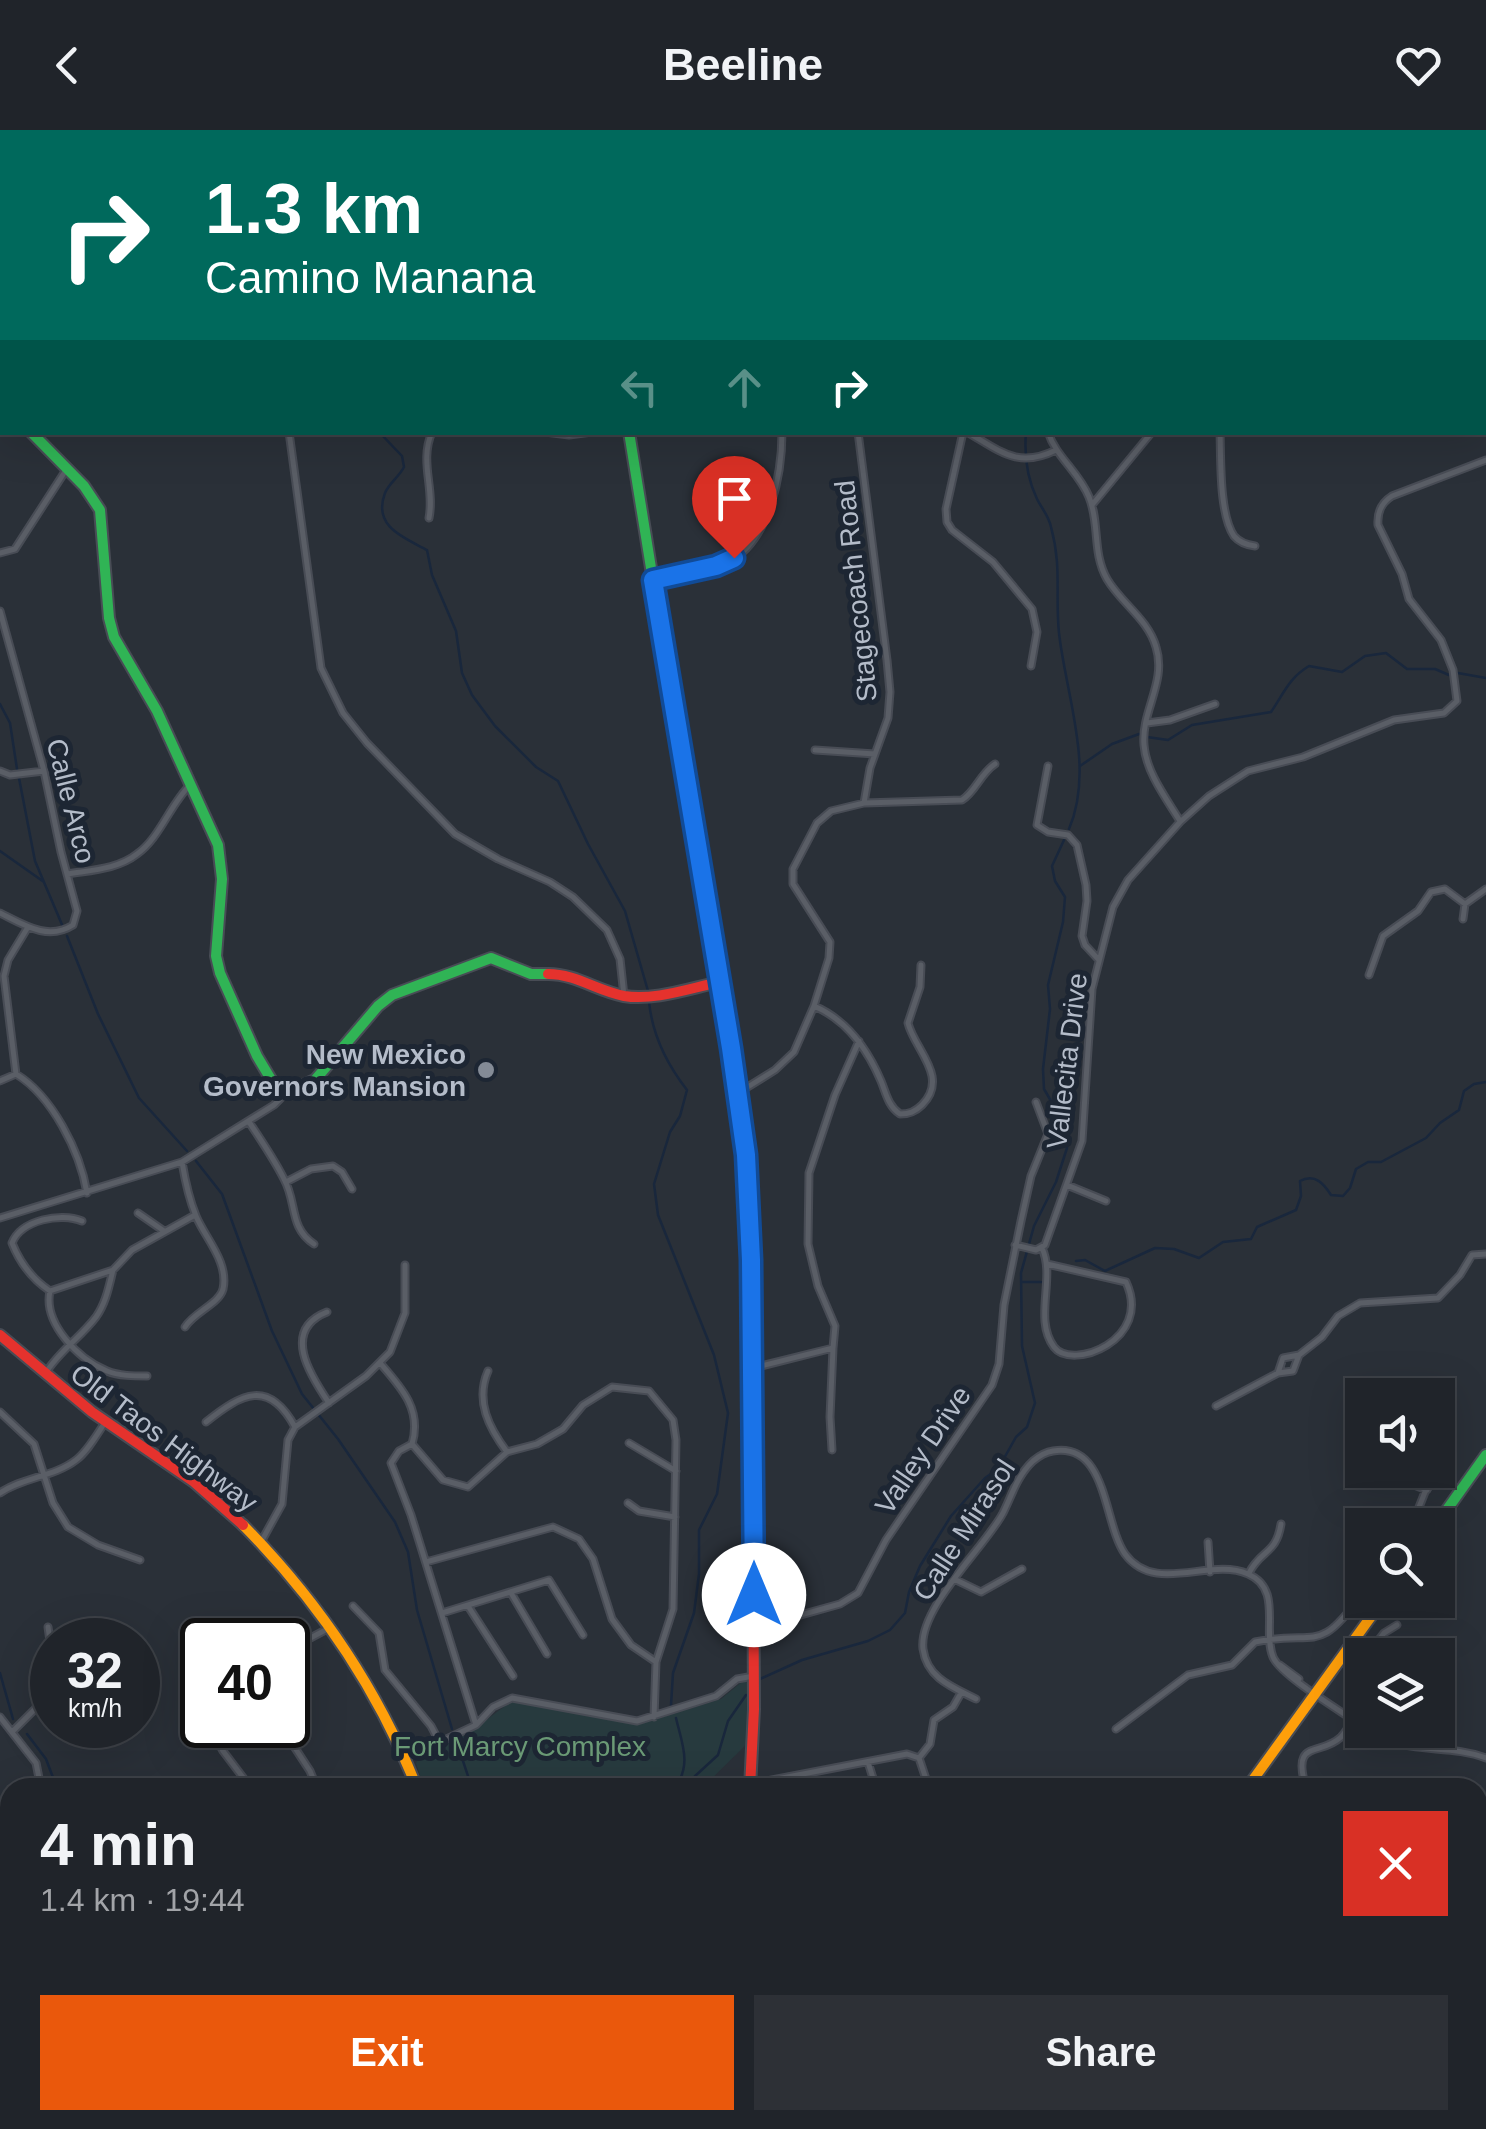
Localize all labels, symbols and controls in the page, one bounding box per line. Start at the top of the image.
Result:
icon: back [40,38,95,93]
icon: heart [1391,38,1446,93]
text: Beeline [663,39,823,90]
icon: right [40,170,170,300]
text: 1.3 km [205,170,423,248]
text: Camino Manana [205,252,535,303]
icon: left [612,360,667,415]
icon: ahead [717,360,772,415]
icon: right [822,360,877,415]
pin [692,456,777,559]
icon: arrive [707,471,762,526]
street label: Stagecoach Road [829,479,883,703]
street label: Calle Arco [41,735,101,867]
street label: Vallecita Drive [1041,971,1093,1151]
place label: New Mexico Governors Mansion [203,1039,466,1102]
marker: New Mexico Governors Mansion [475,1059,497,1081]
street label: Old Taos Highway [65,1358,263,1518]
map controls [1345,1378,1455,1748]
button: sound [1345,1378,1455,1488]
street label: Valley Drive [869,1380,977,1520]
street label: Calle Mirasol [907,1454,1021,1606]
button: search [1345,1508,1455,1618]
position arrow [702,1543,806,1647]
speed limit sign: 40 [180,1618,310,1748]
button: layers [1345,1638,1455,1748]
text: 32 [67,1643,123,1699]
text: km/h [68,1694,122,1722]
park label: Fort Marcy Complex [394,1731,646,1762]
text: 4 min [40,1811,197,1878]
button: close [1343,1811,1448,1916]
text: 1.4 km · 19:44 [40,1882,245,1918]
button: Exit [40,1995,734,2110]
button: Share [754,1995,1448,2110]

